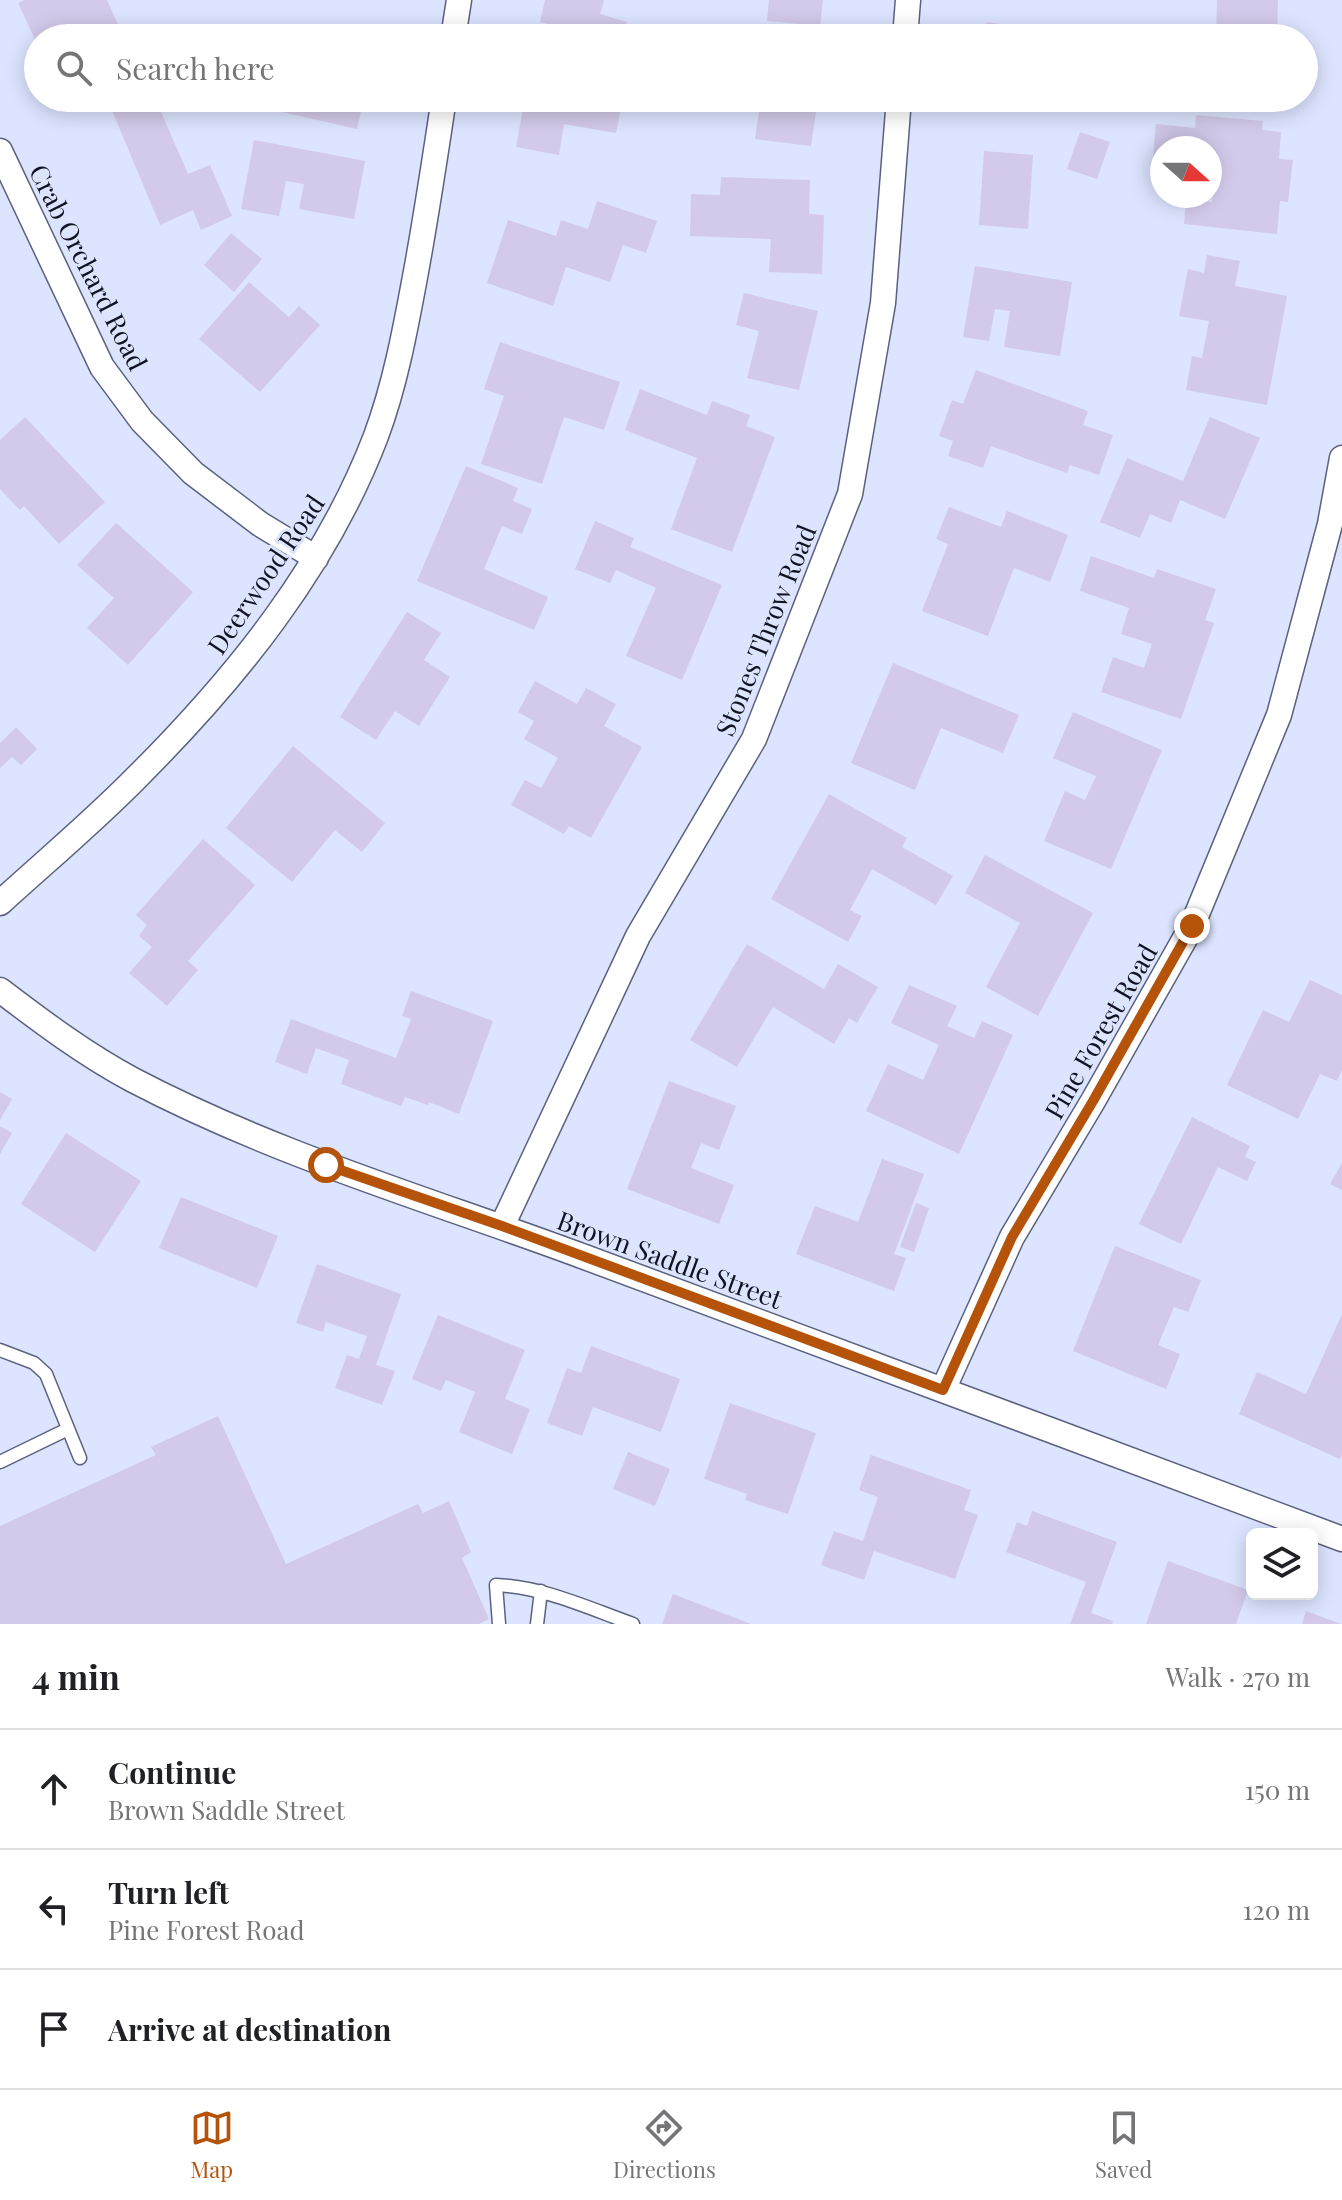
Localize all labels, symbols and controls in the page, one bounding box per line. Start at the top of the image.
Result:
search box [24,24,1318,112]
icon: search [52,46,96,90]
text: Search here [116,48,275,88]
north arrow [1150,136,1222,208]
street label: Crab Orchard Road [22,158,156,376]
street label: Deerwood Road [199,487,331,661]
street label: Stones Throw Road [707,519,823,741]
route end [1174,908,1210,944]
street label: Pine Forest Road [1036,937,1164,1125]
route start [308,1147,344,1183]
street label: Brown Saddle Street [553,1202,788,1316]
map controls [1246,1528,1318,1600]
button: layers [1246,1528,1318,1600]
text: 4 min [32,1653,120,1699]
text: Walk · 270 m [1165,1659,1310,1694]
text: Continue [108,1752,236,1792]
icon: ahead [32,1767,76,1811]
text: 150 m [1245,1772,1310,1807]
text: Brown Saddle Street [108,1792,345,1827]
text: Turn left [108,1872,229,1912]
icon: left [32,1887,76,1931]
text: 120 m [1243,1892,1310,1927]
text: Pine Forest Road [108,1912,305,1947]
icon: arrive [32,2007,76,2051]
text: Arrive at destination [108,2009,391,2049]
tab: Map [190,2106,234,2184]
tab: Directions [613,2106,716,2184]
tab: Saved [1095,2106,1152,2184]

